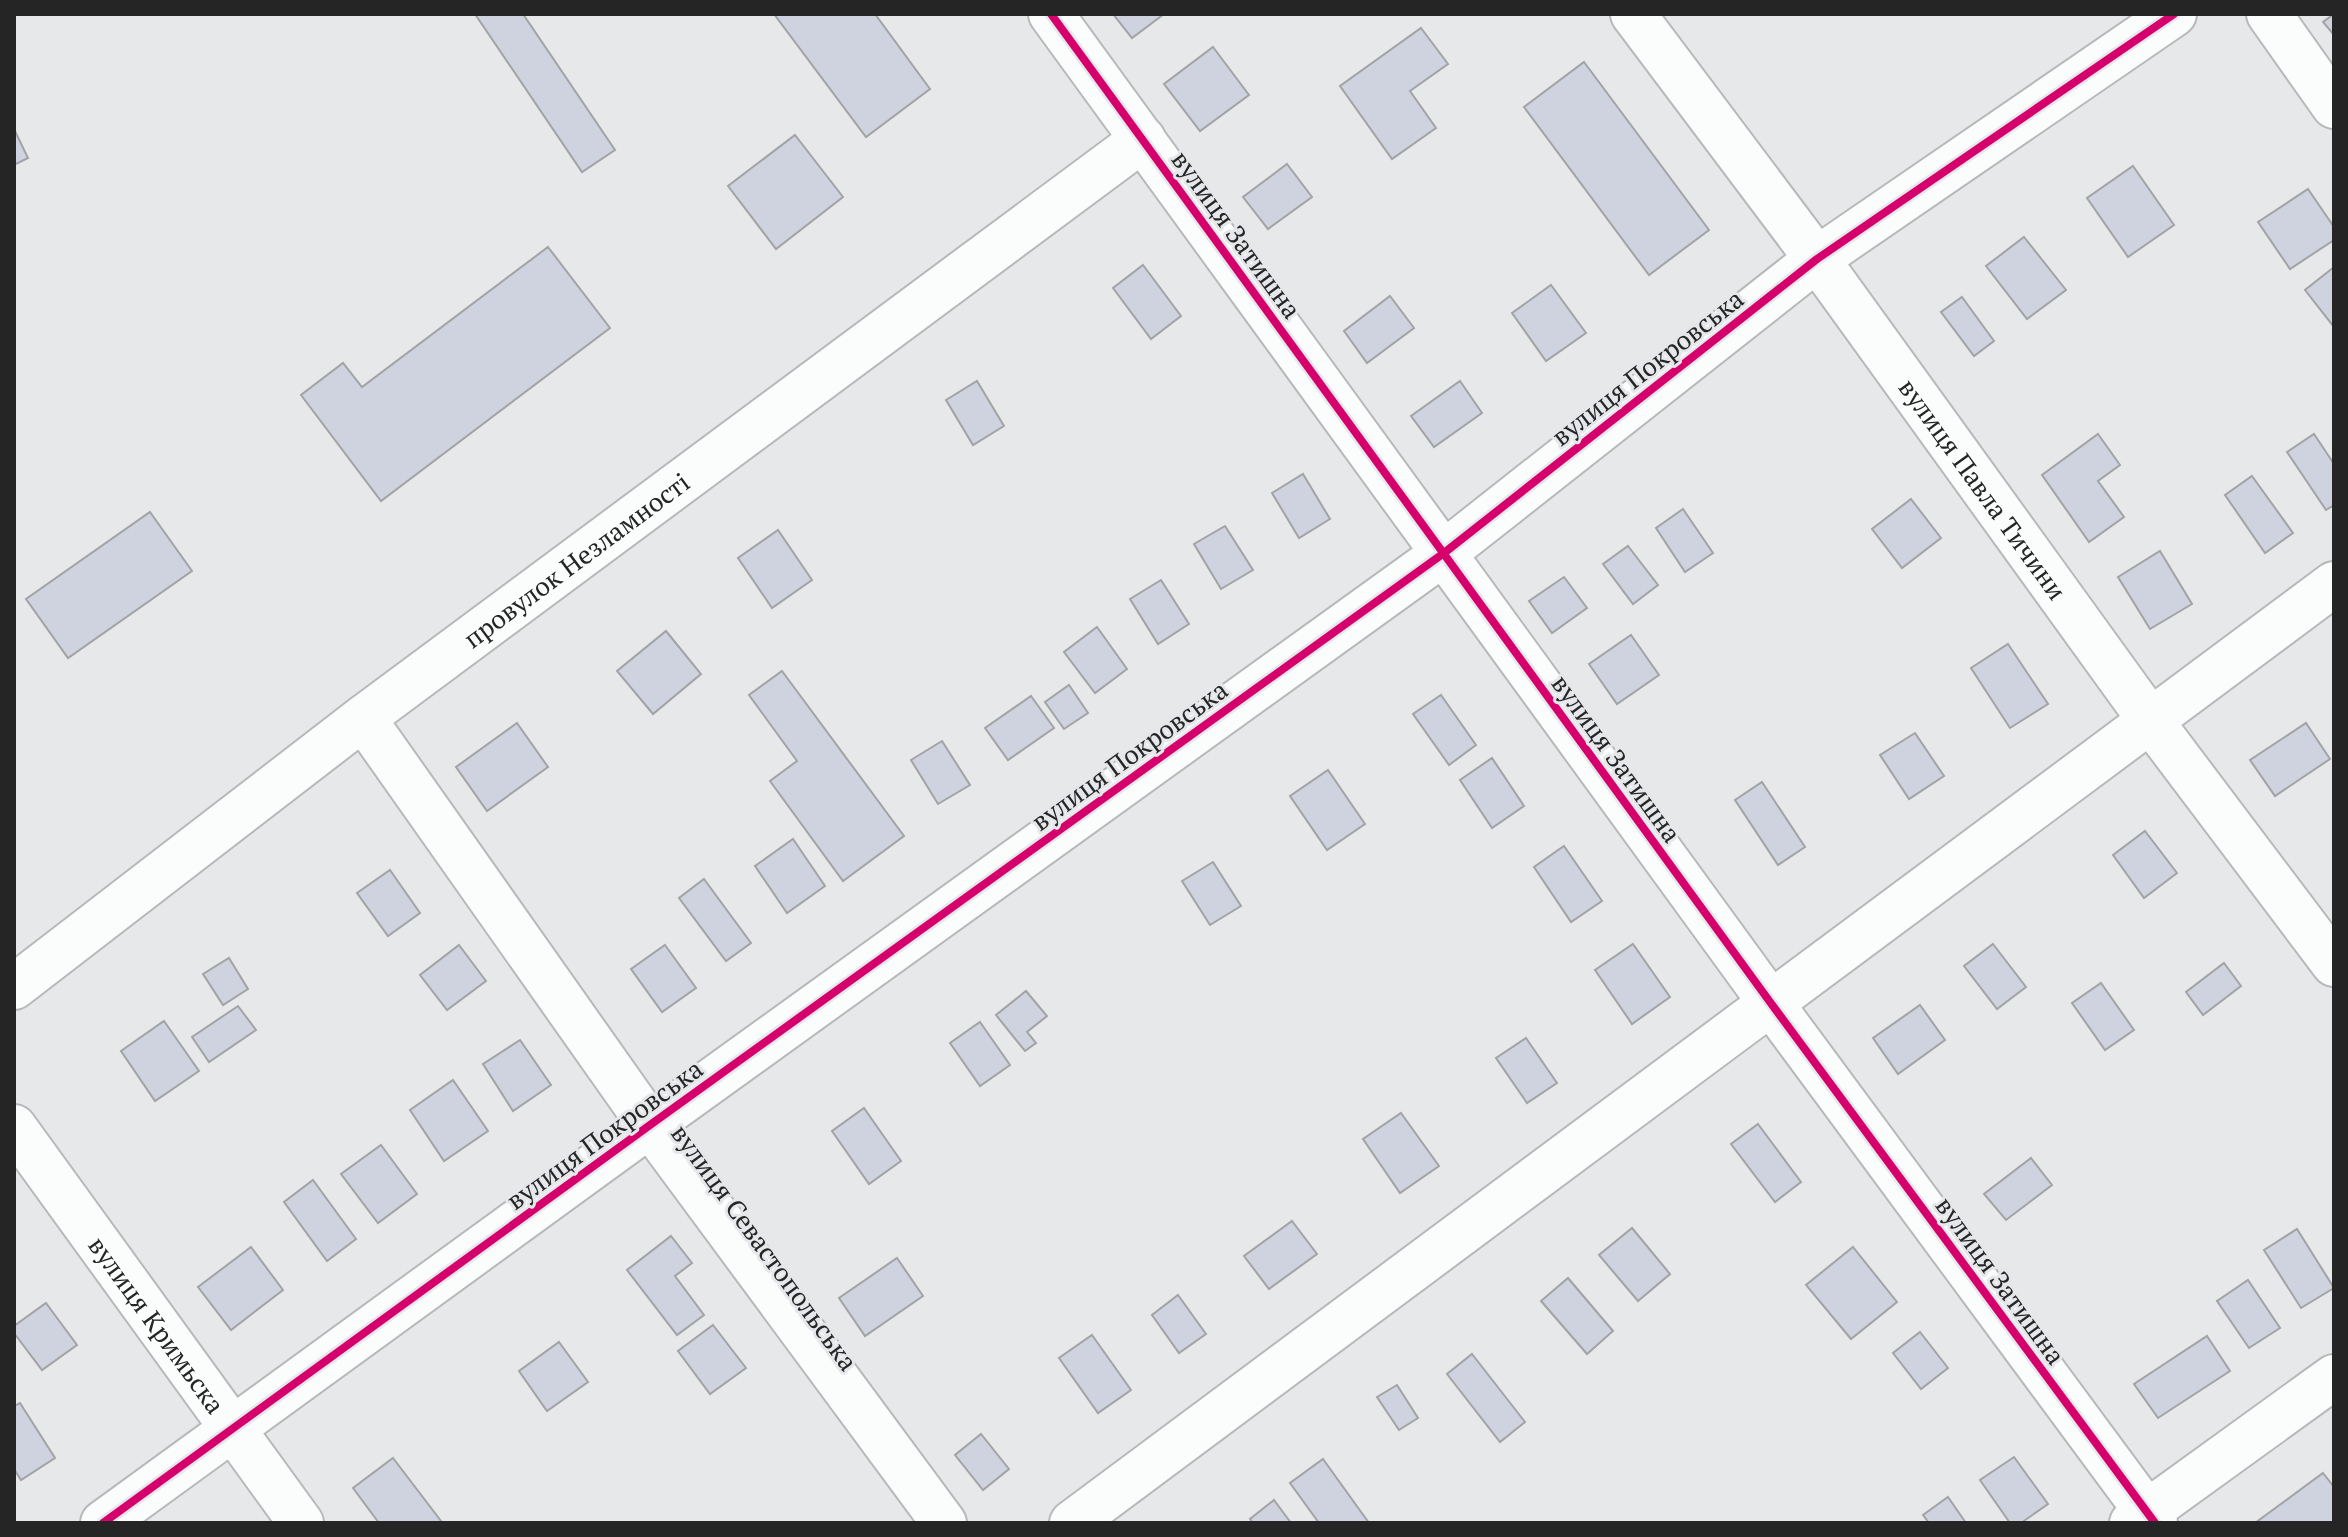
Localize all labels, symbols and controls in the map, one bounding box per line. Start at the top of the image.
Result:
street label: вулиця Затишна [1165,143,1309,325]
street label: вулиця Покровська [1544,281,1750,453]
street label: вулиця Павла Тичини [1892,372,2074,606]
street label: провулок Незламності [456,465,696,655]
street label: вулиця Затишна [1545,667,1689,849]
street label: вулиця Покровська [1024,672,1234,838]
street label: вулиця Покровська [499,1051,709,1217]
street label: вулиця Севастопольська [664,1117,866,1377]
street label: вулиця Затишна [1929,1189,2073,1371]
street label: вулиця Кримьска [81,1229,233,1420]

